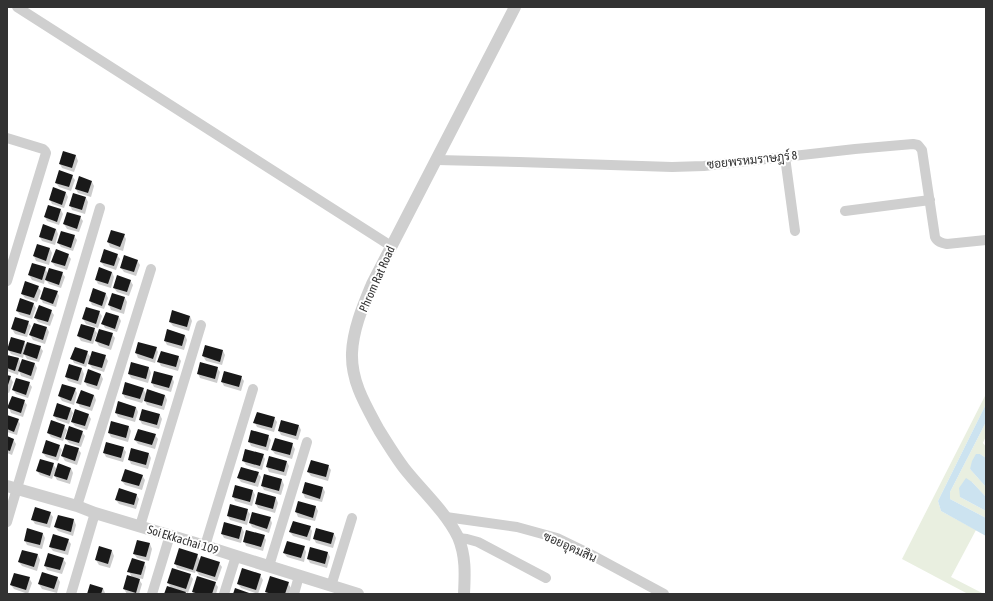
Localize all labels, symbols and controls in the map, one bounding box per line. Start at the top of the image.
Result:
street label: ซอยพรหมราษฎร์ 8 [706,147,798,173]
street label: Phrom Rat Road [356,244,398,314]
street label: Soi Ekkachai 109 [146,523,221,558]
street label: ซอยอุดมสิน [540,529,599,567]

